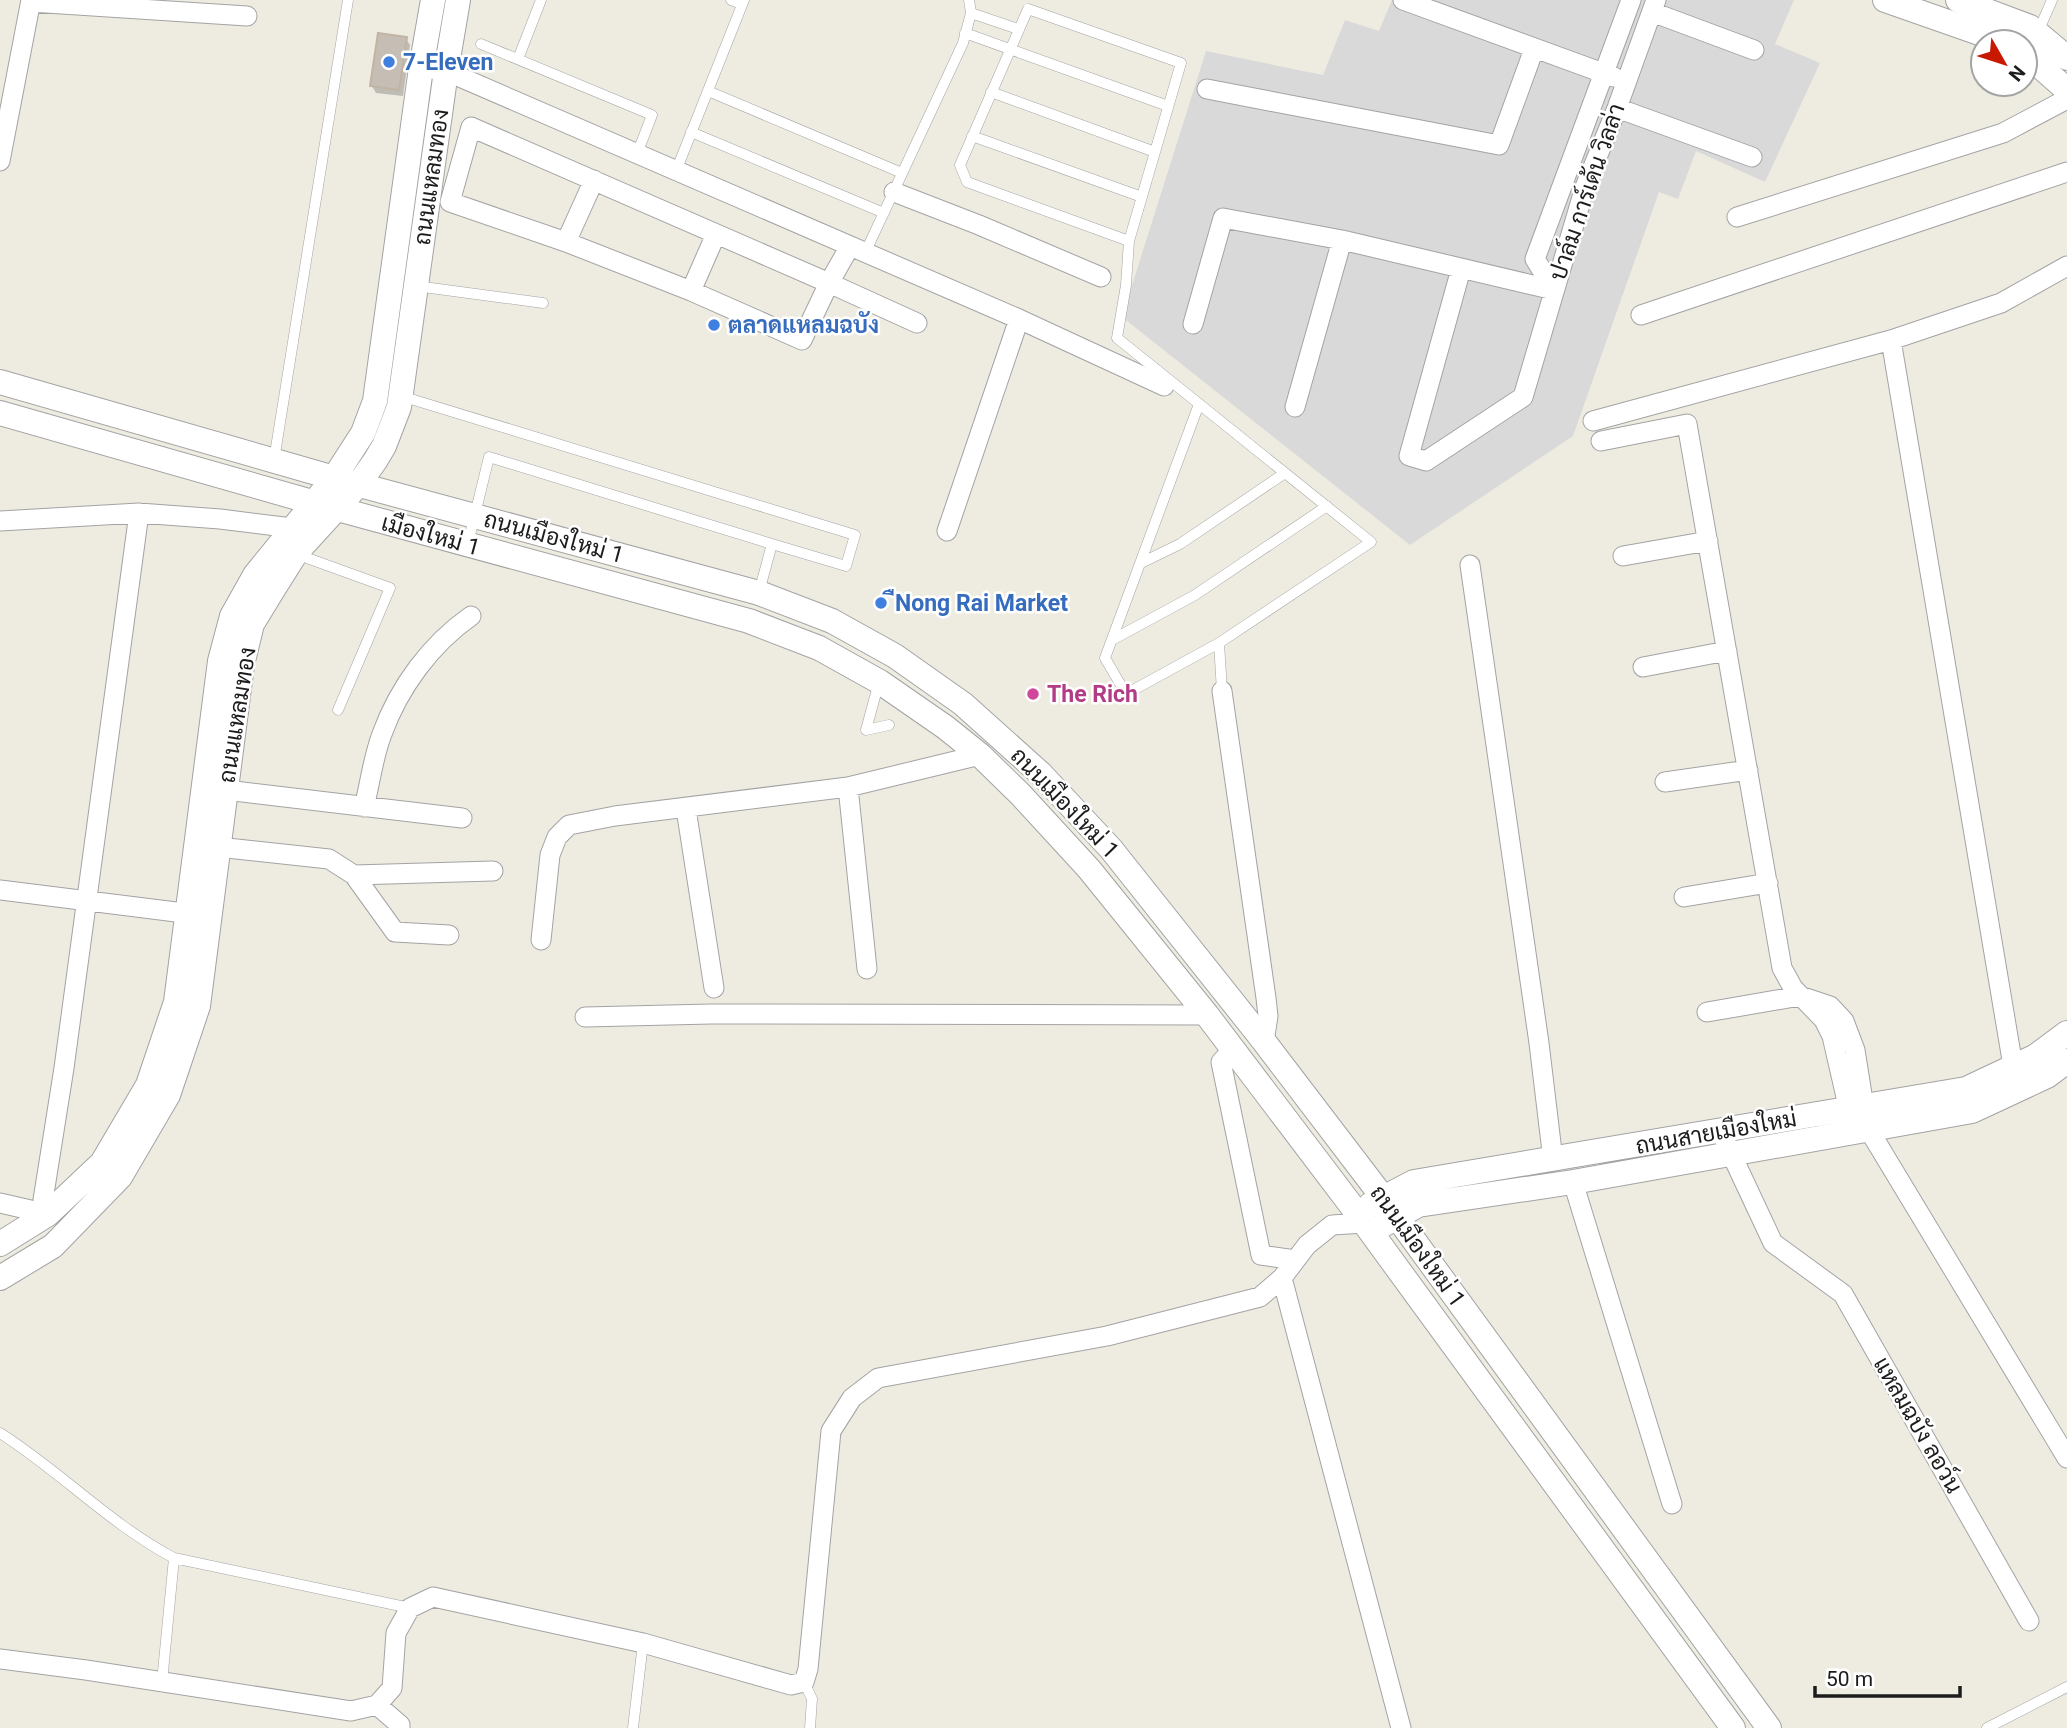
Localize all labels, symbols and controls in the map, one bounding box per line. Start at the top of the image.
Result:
north arrow [1969,28,2039,98]
place label: 7-Eleven [403,49,493,76]
marker: 7-Eleven [381,54,397,70]
text: N [2004,61,2030,86]
street label: ปาล์ม การ์เด้น วิลล่า [1542,99,1630,284]
street label: ถนนแหลมทอง [409,107,454,247]
place label: ตลาดแหลมฉบัง [728,310,879,339]
marker: ตลาดแหลมฉบัง [706,317,722,333]
street label: ถนนเมืองใหม่ 1 [481,503,628,569]
street label: เมืองใหม่ 1 [378,506,484,562]
place label: ืNong Rai Market [882,588,1068,617]
marker: ืNong Rai Market [873,595,889,611]
street label: ถนนแหลมทอง [213,645,262,785]
place label: The Rich [1047,681,1138,708]
marker: The Rich [1025,686,1041,702]
street label: ถนนเมืองใหม่ 1 [1005,740,1127,864]
street label: ถนนสายเมืองใหม่ [1633,1102,1799,1160]
street label: ถนนเมืองใหม่ 1 [1364,1178,1473,1312]
street label: แหลมฉบัง ลอว์น [1868,1351,1970,1498]
scale bar [1815,1654,1960,1698]
text: 50 m [1826,1667,1873,1691]

